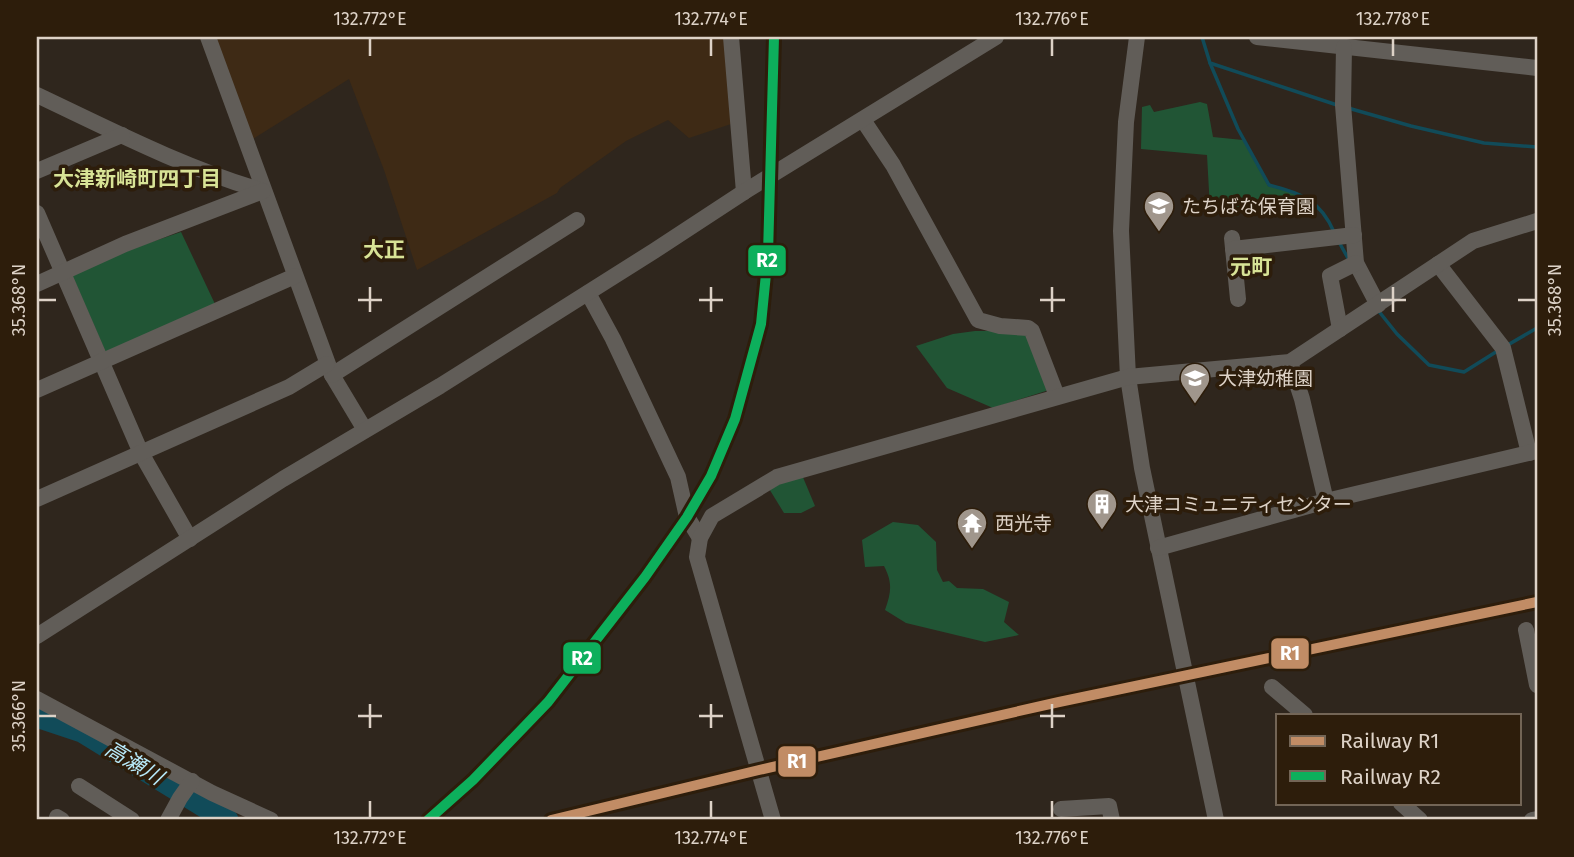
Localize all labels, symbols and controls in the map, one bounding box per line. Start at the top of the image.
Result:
text: 132.772°E [333,8,407,30]
text: 132.774°E [674,8,748,30]
text: 132.776°E [1015,8,1089,30]
text: 132.778°E [1356,8,1430,30]
district label: 大津新崎町四丁目 [53,166,221,192]
school or university icon: たちばな保育園 [1142,189,1176,233]
place label: たちばな保育園 [1182,195,1315,218]
district label: 大正 [363,237,405,263]
line badge: R2 [747,244,787,277]
text: R2 [756,249,778,272]
district label: 元町 [1230,254,1272,280]
text: 35.368°N [8,264,30,336]
text: 35.368°N [1544,264,1566,336]
school or university icon: 大津幼稚園 [1178,361,1212,405]
place label: 大津幼稚園 [1218,367,1313,390]
building icon: 大津コミュニティセンター [1085,487,1119,531]
place label: 大津コミュニティセンター [1125,493,1352,516]
temple icon: 西光寺 [955,506,989,550]
place label: 西光寺 [995,512,1052,535]
line badge: R1 [1270,637,1310,670]
line badge: R2 [562,641,602,675]
text: R1 [1280,642,1300,665]
text: R2 [571,647,593,670]
text: 35.366°N [8,680,30,752]
legend [1276,714,1522,804]
text: Railway R1 [1340,728,1439,754]
water label: 高瀬川 [100,736,169,791]
line badge: R1 [777,745,817,778]
text: R1 [787,750,807,773]
text: Railway R2 [1340,764,1441,790]
text: 132.772°E [333,827,407,849]
text: 132.774°E [674,827,748,849]
text: 132.776°E [1015,827,1089,849]

